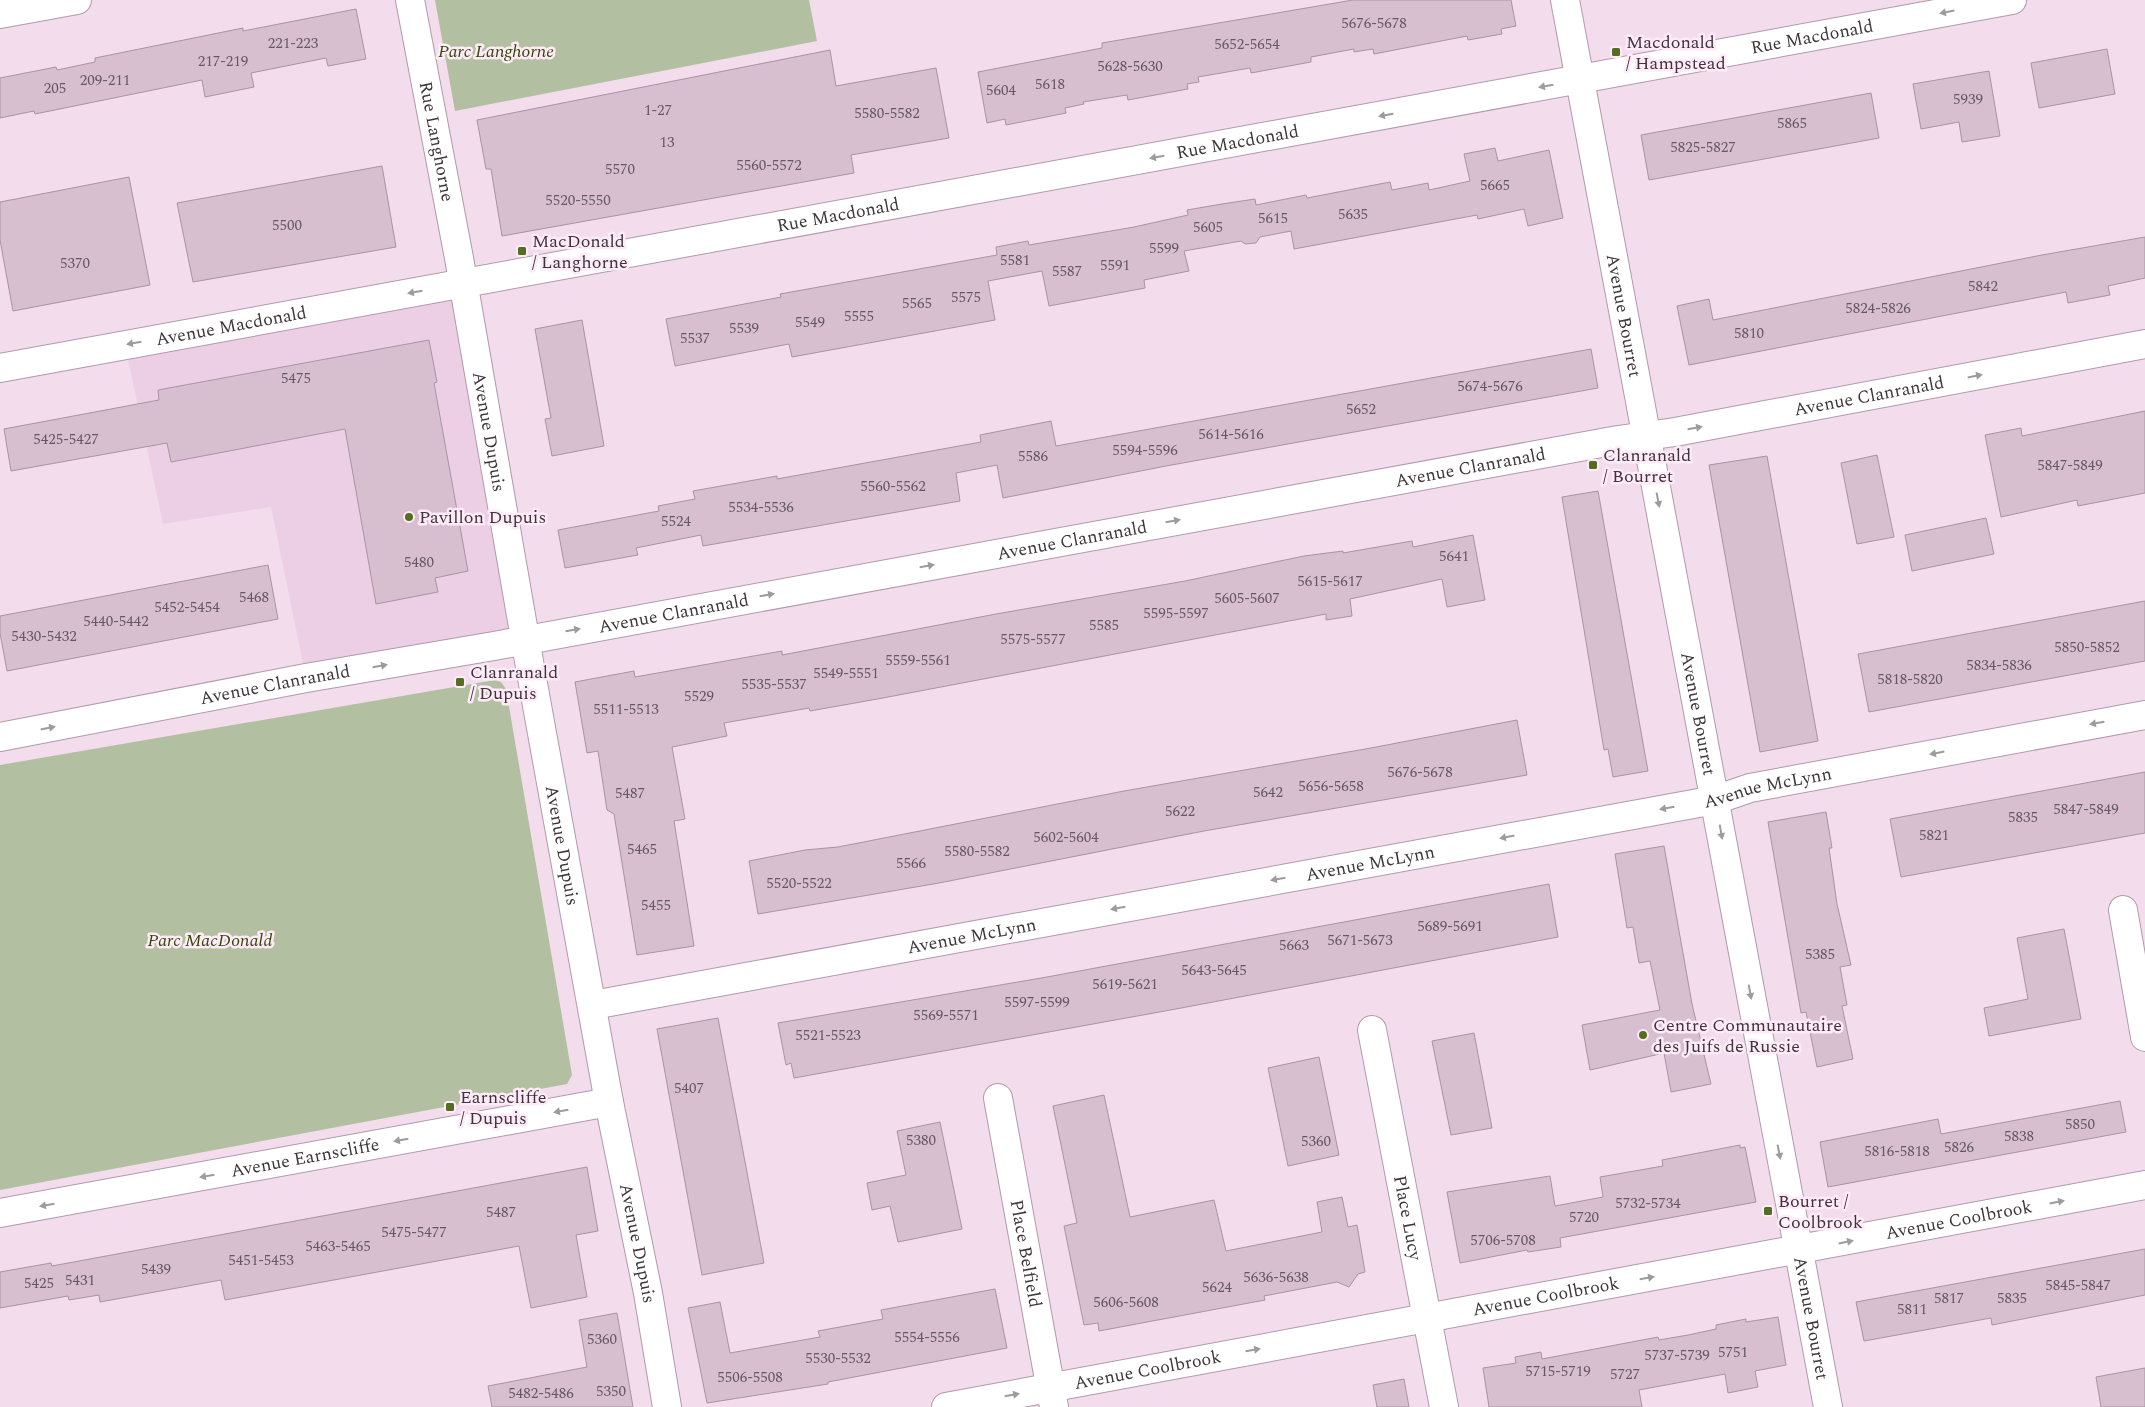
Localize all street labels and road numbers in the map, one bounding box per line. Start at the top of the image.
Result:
street label: Rue Macdonald [1749,13,1876,62]
street label: Rue Langhorne [412,79,461,204]
street label: Rue Macdonald [1174,118,1301,167]
street label: Rue Macdonald [775,191,902,240]
street label: Avenue Bourret [1599,252,1648,380]
street label: Avenue Macdonald [154,299,309,353]
street label: Avenue Clanranald [1792,369,1946,423]
street label: Avenue Dupuis [465,370,512,494]
street label: Avenue Clanranald [1393,441,1548,495]
street label: Avenue Clanranald [995,514,1149,568]
street label: Avenue Clanranald [596,587,751,641]
street label: Avenue Bourret [1673,650,1723,778]
street label: Avenue Clanranald [198,658,352,712]
street label: Avenue McLynn [1702,760,1834,816]
street label: Avenue Dupuis [538,783,586,908]
street label: Avenue McLynn [1304,838,1437,889]
street label: Avenue McLynn [905,911,1039,961]
street label: Avenue Earnscliffe [229,1131,382,1185]
street label: Place Lucy [1386,1173,1429,1264]
street label: Avenue Dupuis [612,1181,662,1305]
street label: Avenue Coolbrook [1883,1193,2034,1247]
street label: Place Belfield [1003,1197,1049,1310]
street label: Avenue Bourret [1786,1254,1836,1382]
street label: Avenue Coolbrook [1470,1270,1621,1323]
street label: Avenue Coolbrook [1072,1343,1223,1397]

